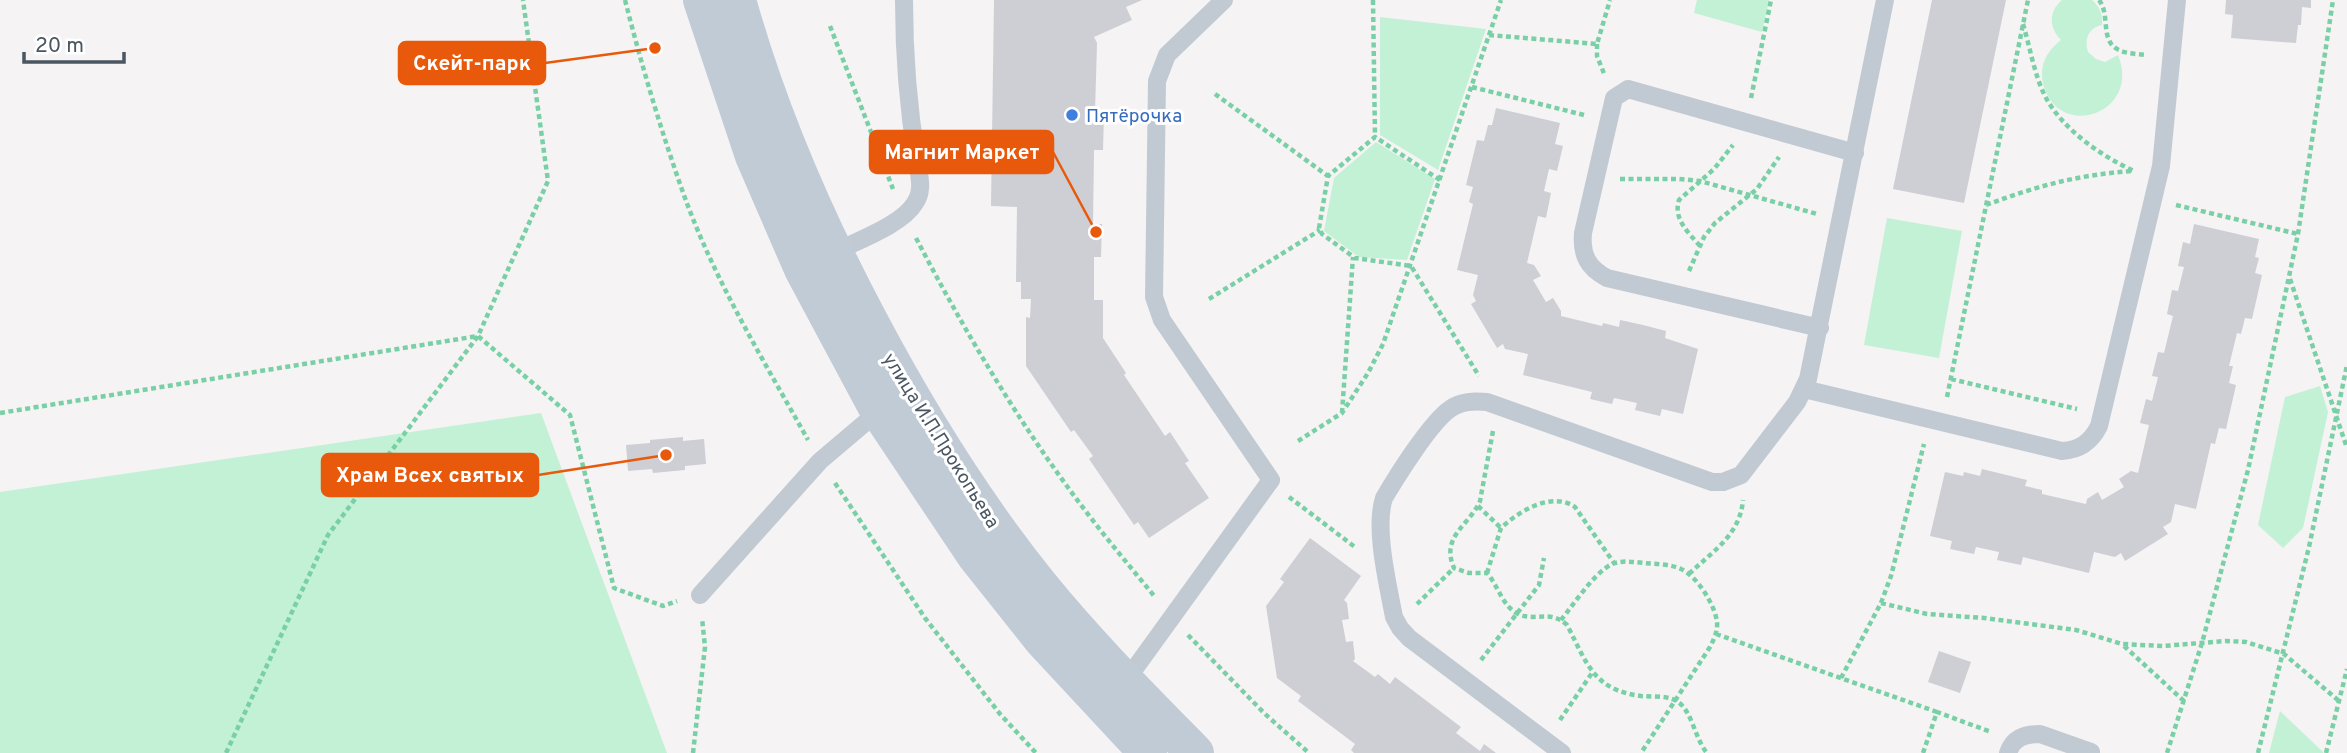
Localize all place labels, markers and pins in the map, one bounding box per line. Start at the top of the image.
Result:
callout: Скейт-парк [399,42,545,84]
place label: Пятёрочка [1086,105,1182,129]
marker: Пятёрочка [1064,107,1080,123]
callout: Магнит Маркет [870,131,1053,173]
callout: Храм Всех святых [322,454,538,496]

